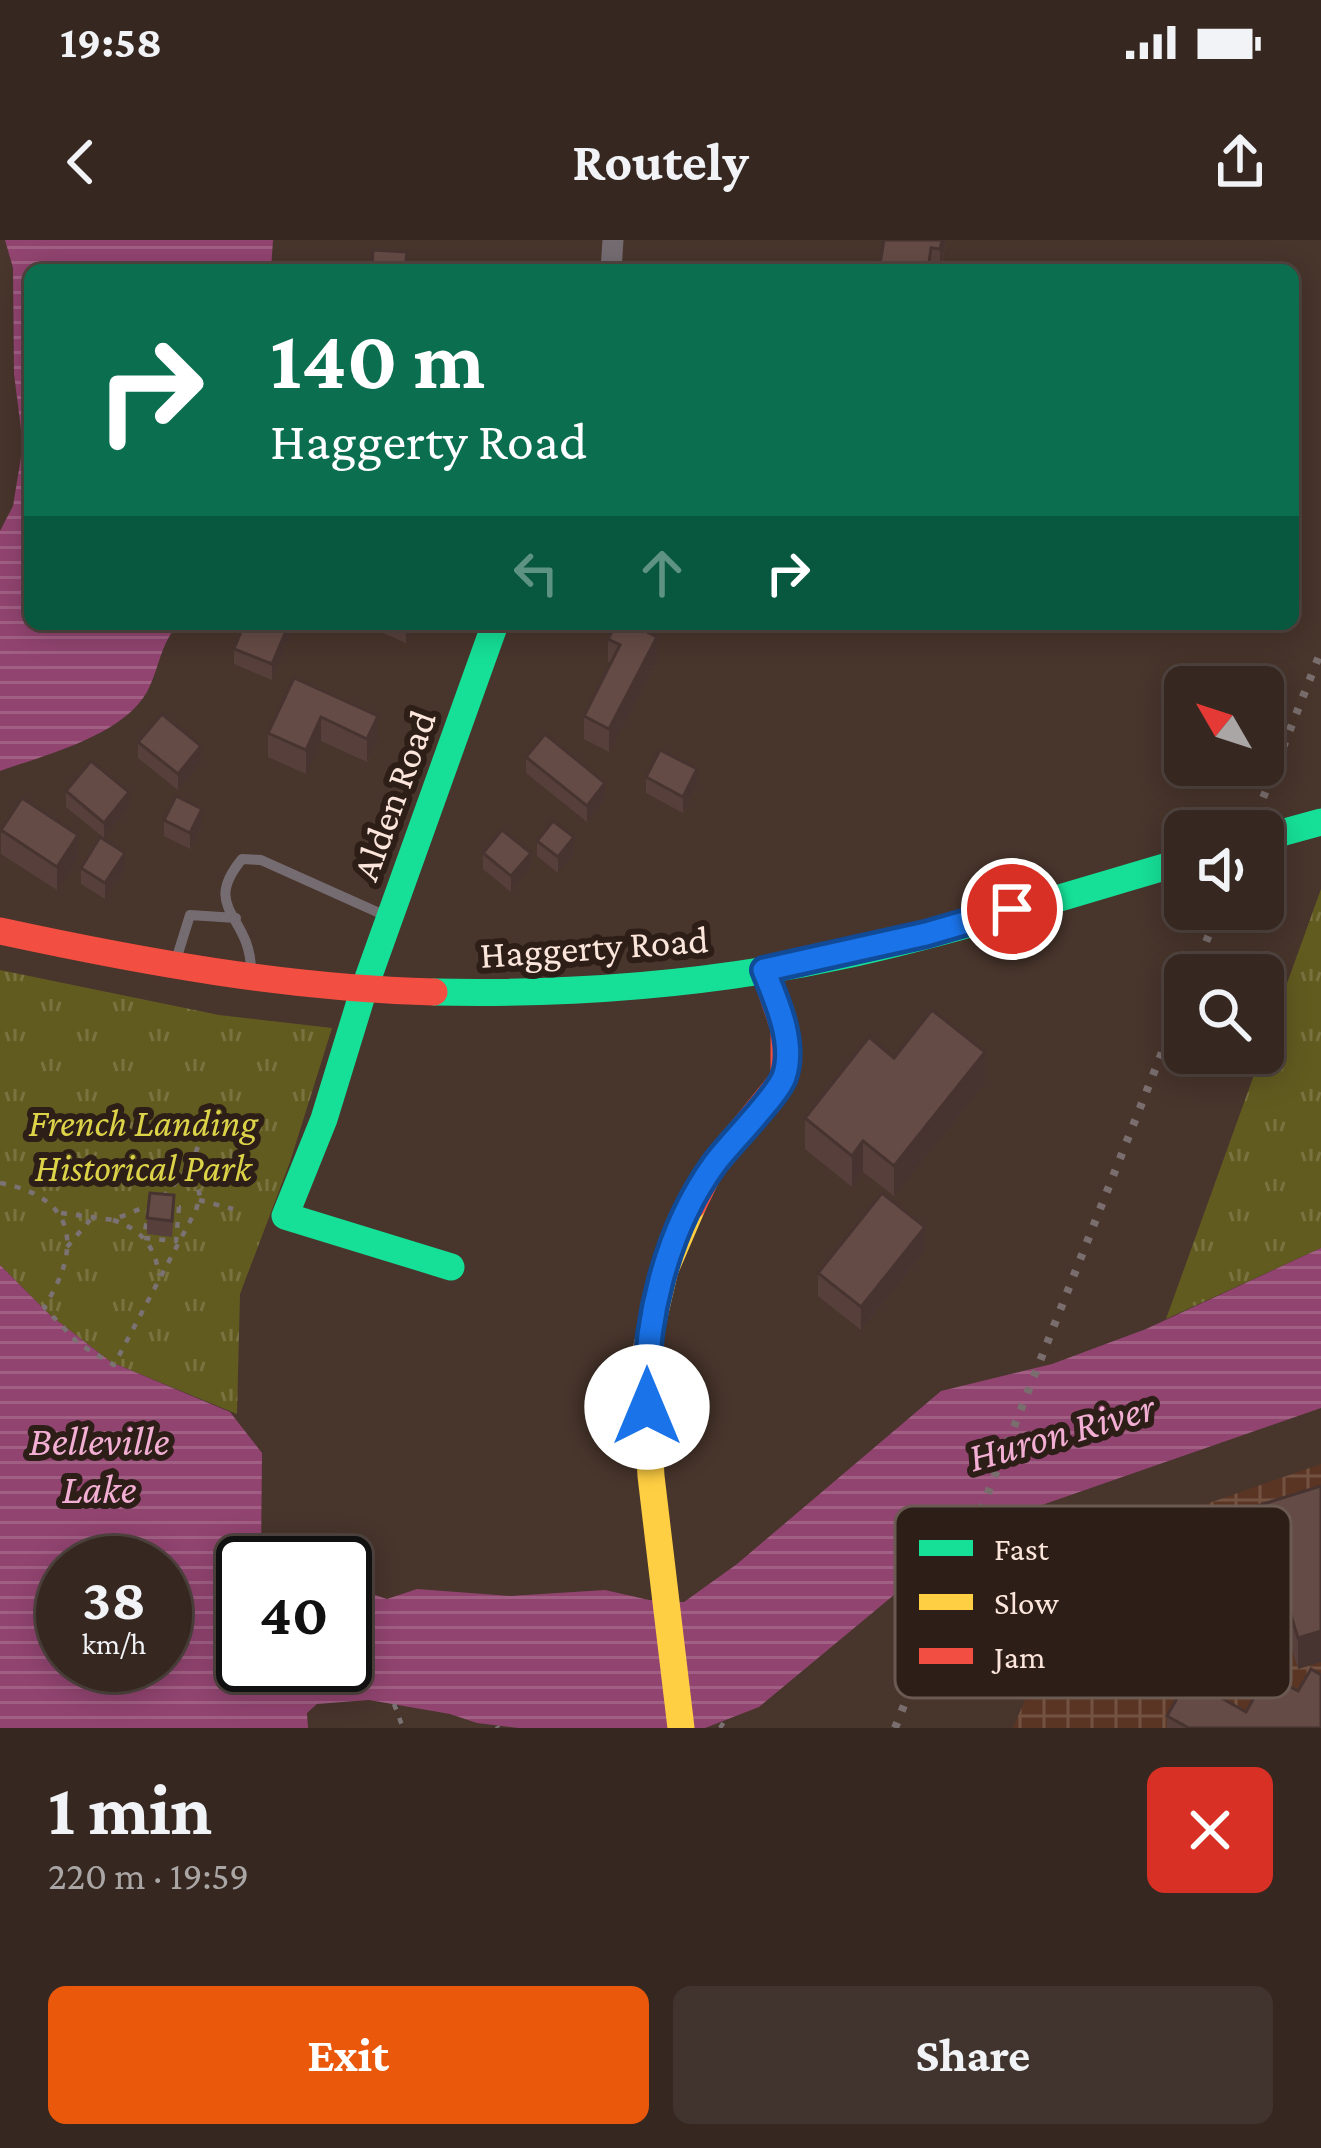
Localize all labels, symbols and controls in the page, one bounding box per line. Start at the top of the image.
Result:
text: 19:58 [60,17,162,67]
icon: back [48,129,114,195]
icon: share [1207,129,1273,195]
text: Routely [572,132,749,192]
icon: right [72,312,228,468]
text: 140 m [270,313,485,406]
text: Haggerty Road [270,411,587,471]
icon: left [503,540,569,606]
icon: ahead [629,540,695,606]
icon: right [755,540,821,606]
north arrow [1164,666,1284,786]
map controls [1164,666,1284,1074]
street label: Alden Road [343,704,444,886]
button: sound [1164,810,1284,930]
pin [961,858,1063,960]
icon: arrive [979,876,1045,942]
street label: Haggerty Road [478,917,710,977]
button: search [1164,954,1284,1074]
park label: French Landing Historical Park [28,1101,259,1189]
position arrow [584,1344,710,1470]
water label: Huron River [962,1382,1161,1481]
water label: Belleville Lake [29,1417,169,1512]
legend [895,1506,1291,1698]
text: Fast [994,1530,1050,1567]
speed limit sign: 40 [216,1536,372,1692]
text: 38 [82,1565,146,1632]
text: Slow [994,1584,1059,1621]
text: km/h [82,1627,146,1660]
text: Jam [991,1638,1046,1675]
button: close [1147,1767,1273,1893]
text: 1 min [48,1769,212,1849]
text: 220 m · 19:59 [48,1854,249,1897]
button: Exit [48,1986,649,2124]
button: Share [673,1986,1273,2124]

